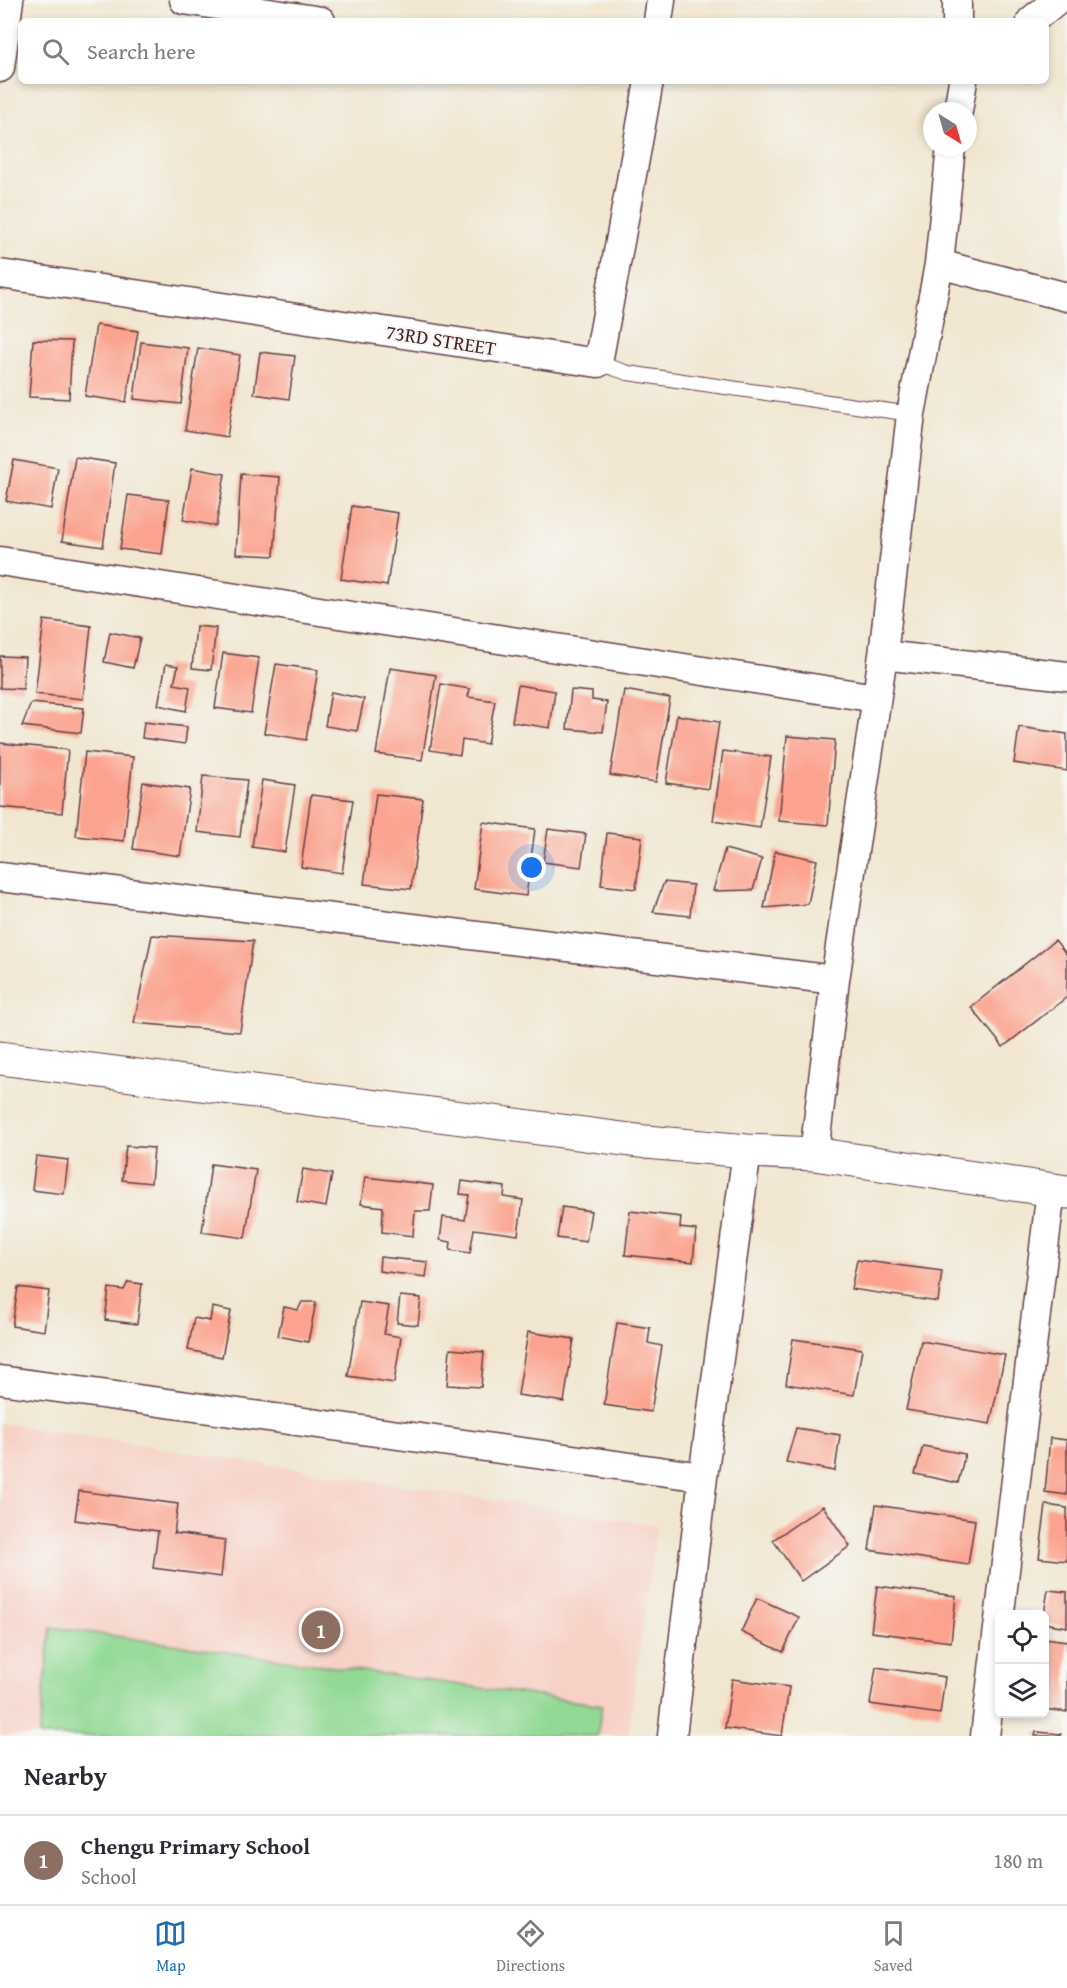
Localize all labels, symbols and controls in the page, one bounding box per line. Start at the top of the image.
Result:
search box [18,18,1049,84]
icon: search [39,35,72,68]
text: Search here [87,35,196,67]
north arrow [923,102,977,156]
street label: 73RD STREET [384,316,498,363]
your location [517,853,546,882]
pin: 1 [302,1608,340,1652]
map controls [995,1610,1049,1718]
button: locate [995,1610,1049,1664]
button: layers [995,1664,1049,1718]
text: Nearby [24,1756,107,1795]
text: Chengu Primary School [81,1830,310,1862]
text: 1 [38,1846,49,1875]
text: 180 m [993,1846,1043,1875]
text: School [81,1862,137,1891]
tab: Map [154,1917,187,1977]
tab: Directions [496,1917,565,1977]
tab: Saved [874,1917,913,1977]

